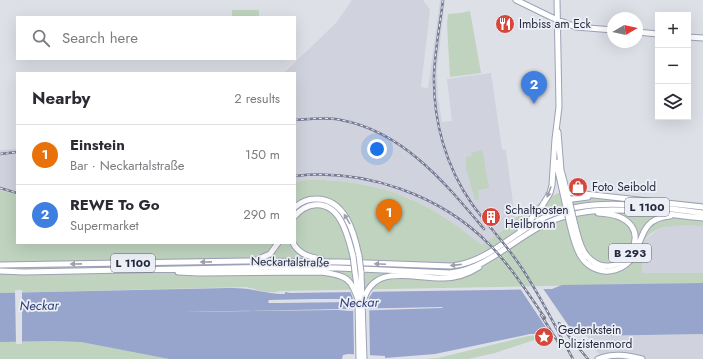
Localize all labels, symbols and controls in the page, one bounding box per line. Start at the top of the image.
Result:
north arrow [607,12,643,48]
map controls [655,12,691,120]
button: + [655,12,691,48]
restaurant icon: Imbiss am Eck [494,13,516,35]
place label: Imbiss am Eck [519,15,592,33]
search box [16,16,296,60]
icon: search [30,27,52,49]
text: Search here [62,27,138,49]
button: − [655,48,691,84]
pin: 2 [521,71,547,104]
button: layers [655,84,691,120]
text: Nearby [32,86,90,110]
text: 2 results [234,89,280,108]
text: Einstein [70,134,125,156]
your location [367,139,387,159]
text: 1 [42,145,48,164]
text: 150 m [245,145,280,164]
text: Bar · Neckartalstraße [70,156,185,175]
shop icon: Foto Seibold [567,176,589,198]
place label: Foto Seibold [592,178,656,196]
one-way arrow [546,186,552,198]
text: REWE To Go [70,194,160,216]
road number: L 1100 [625,198,669,216]
pin: 1 [376,199,402,232]
place label: Schaltposten Heilbronn [505,201,569,233]
text: 2 [41,205,49,224]
text: 290 m [243,205,280,224]
building icon: Schaltposten Heilbronn [480,206,502,228]
one-way arrow [343,213,350,225]
text: Supermarket [70,216,139,235]
road number: B 293 [609,244,651,262]
street label: Neckartalstraße [251,252,329,272]
road number: L 1100 [111,254,155,272]
one-way arrow [199,259,212,265]
one-way arrow [374,260,386,267]
one-way arrow [69,261,82,267]
one-way arrow [449,262,462,268]
water label: Neckar [339,293,380,312]
water label: Neckar [19,296,60,315]
place label: Gedenkstein Polizistenmord [558,321,632,353]
place icon: Gedenkstein Polizistenmord [533,326,555,348]

